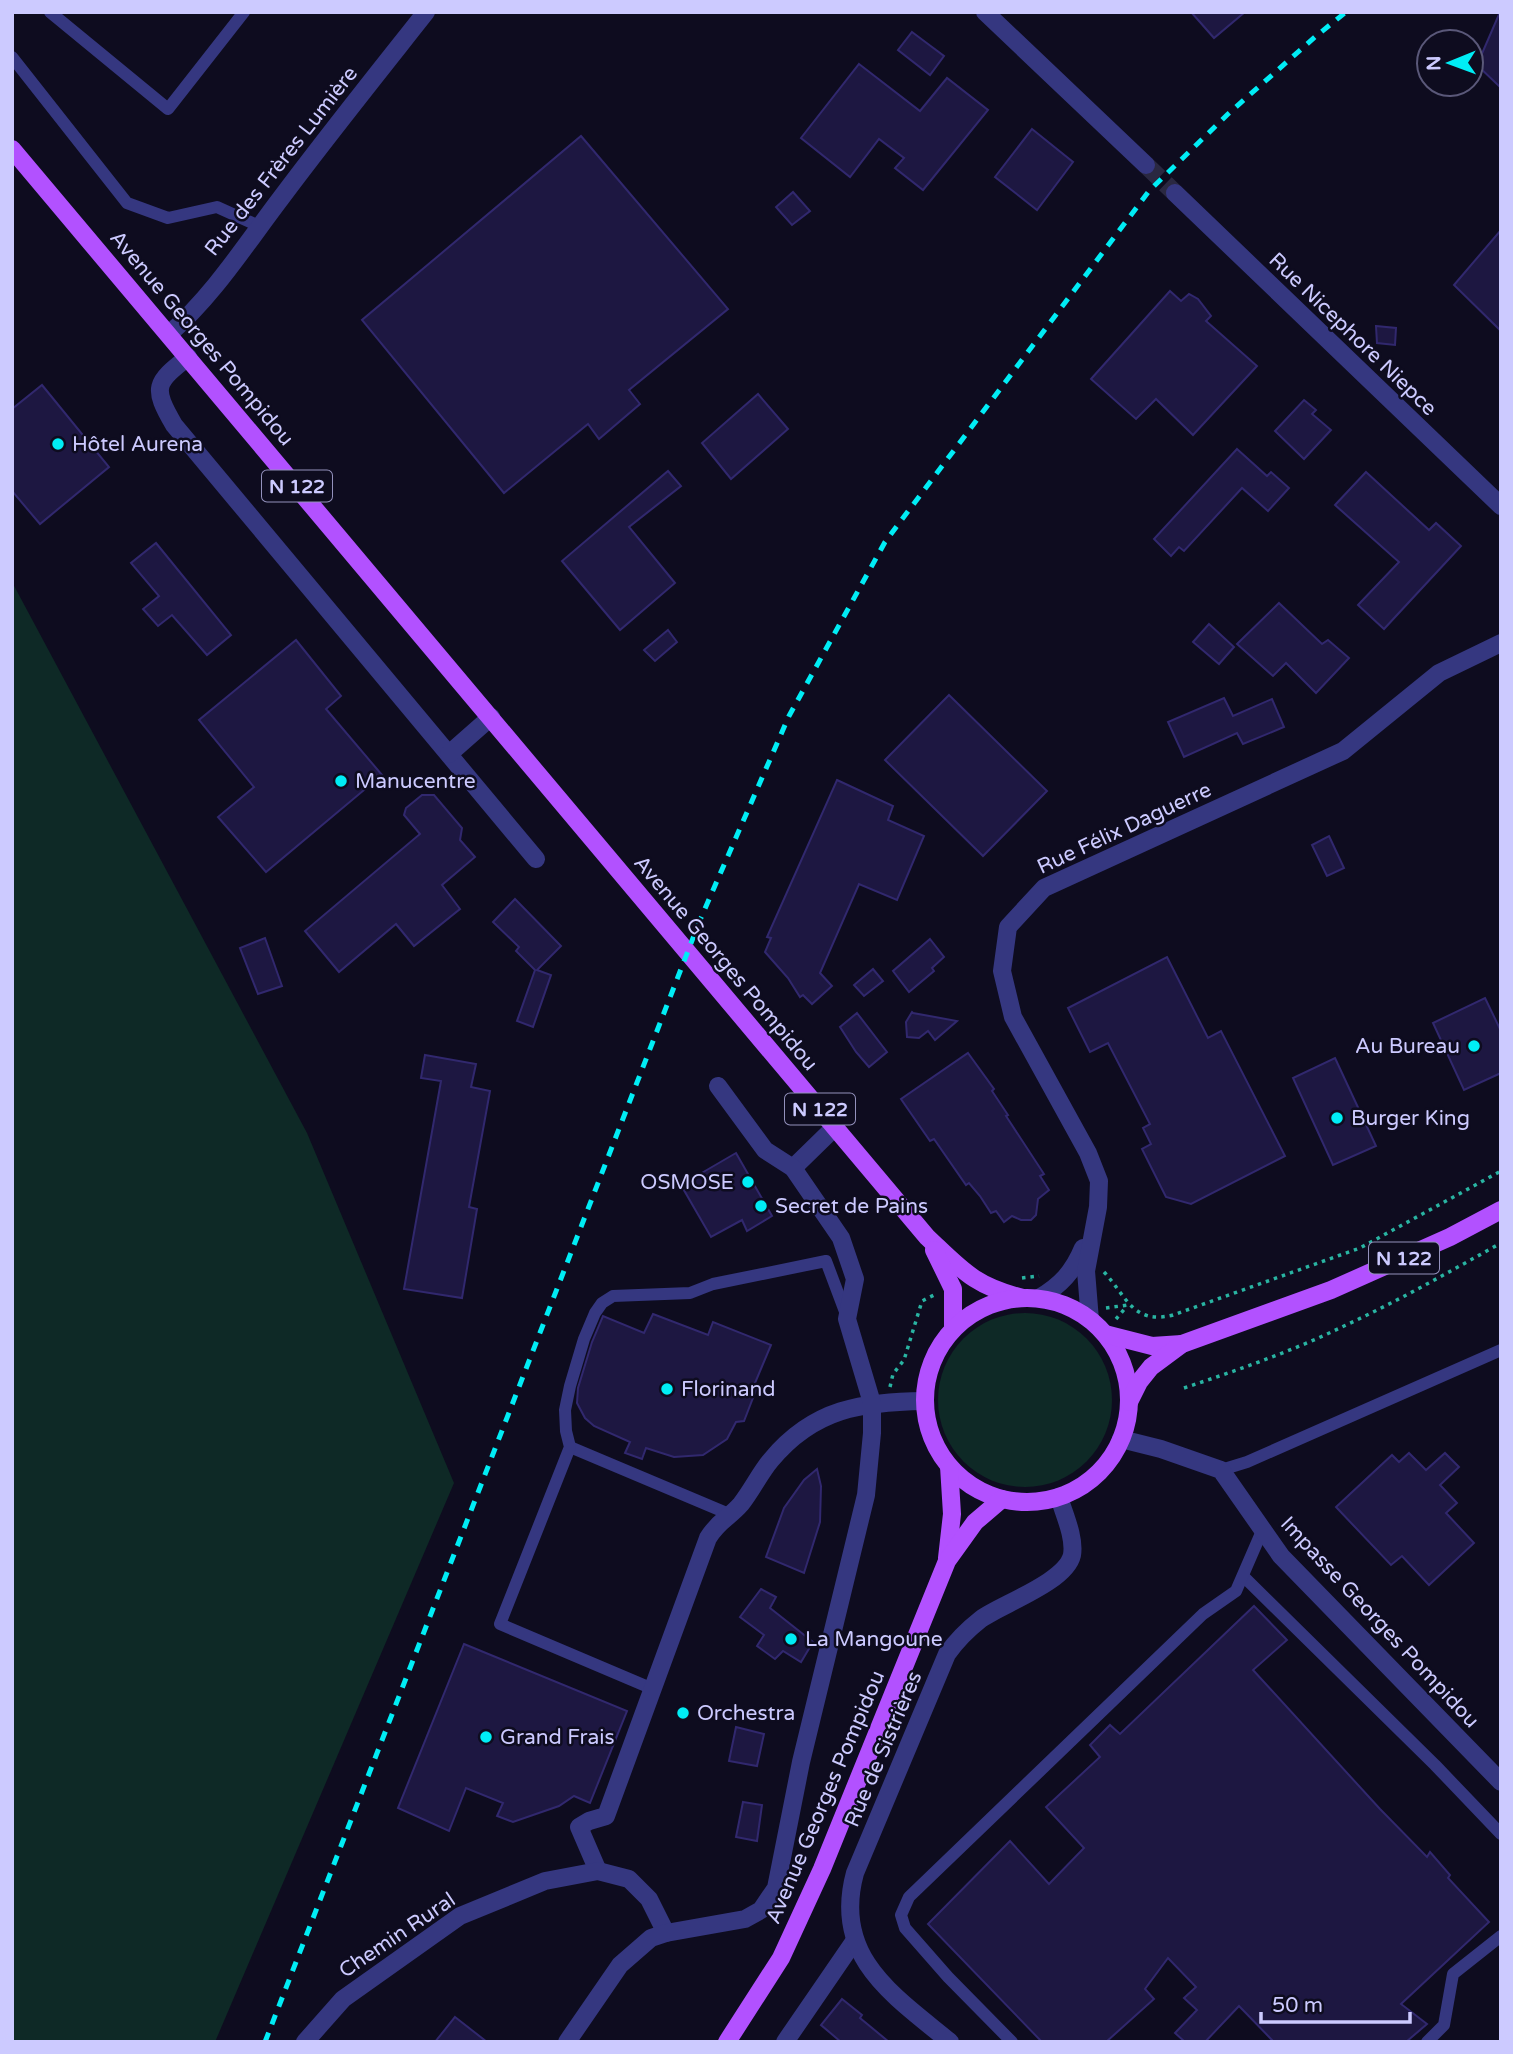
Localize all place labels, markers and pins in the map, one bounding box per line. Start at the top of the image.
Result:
place label: Hôtel Aurena [72,432,203,457]
marker: Hôtel Aurena [50,436,66,452]
place label: Manucentre [355,769,476,794]
marker: Manucentre [333,773,349,789]
place label: Au Bureau [1355,1034,1460,1059]
marker: Au Bureau [1466,1038,1482,1054]
place label: Burger King [1351,1106,1470,1131]
marker: Burger King [1329,1110,1345,1126]
place label: OSMOSE [640,1170,734,1195]
marker: OSMOSE [740,1174,756,1190]
place label: Secret de Pains [775,1194,928,1219]
marker: Secret de Pains [753,1198,769,1214]
place label: Florinand [681,1377,776,1402]
marker: Florinand [659,1381,675,1397]
place label: La Mangoune [805,1627,943,1652]
marker: La Mangoune [783,1631,799,1647]
place label: Orchestra [697,1701,795,1726]
marker: Orchestra [675,1705,691,1721]
place label: Grand Frais [500,1725,615,1750]
marker: Grand Frais [478,1729,494,1745]

